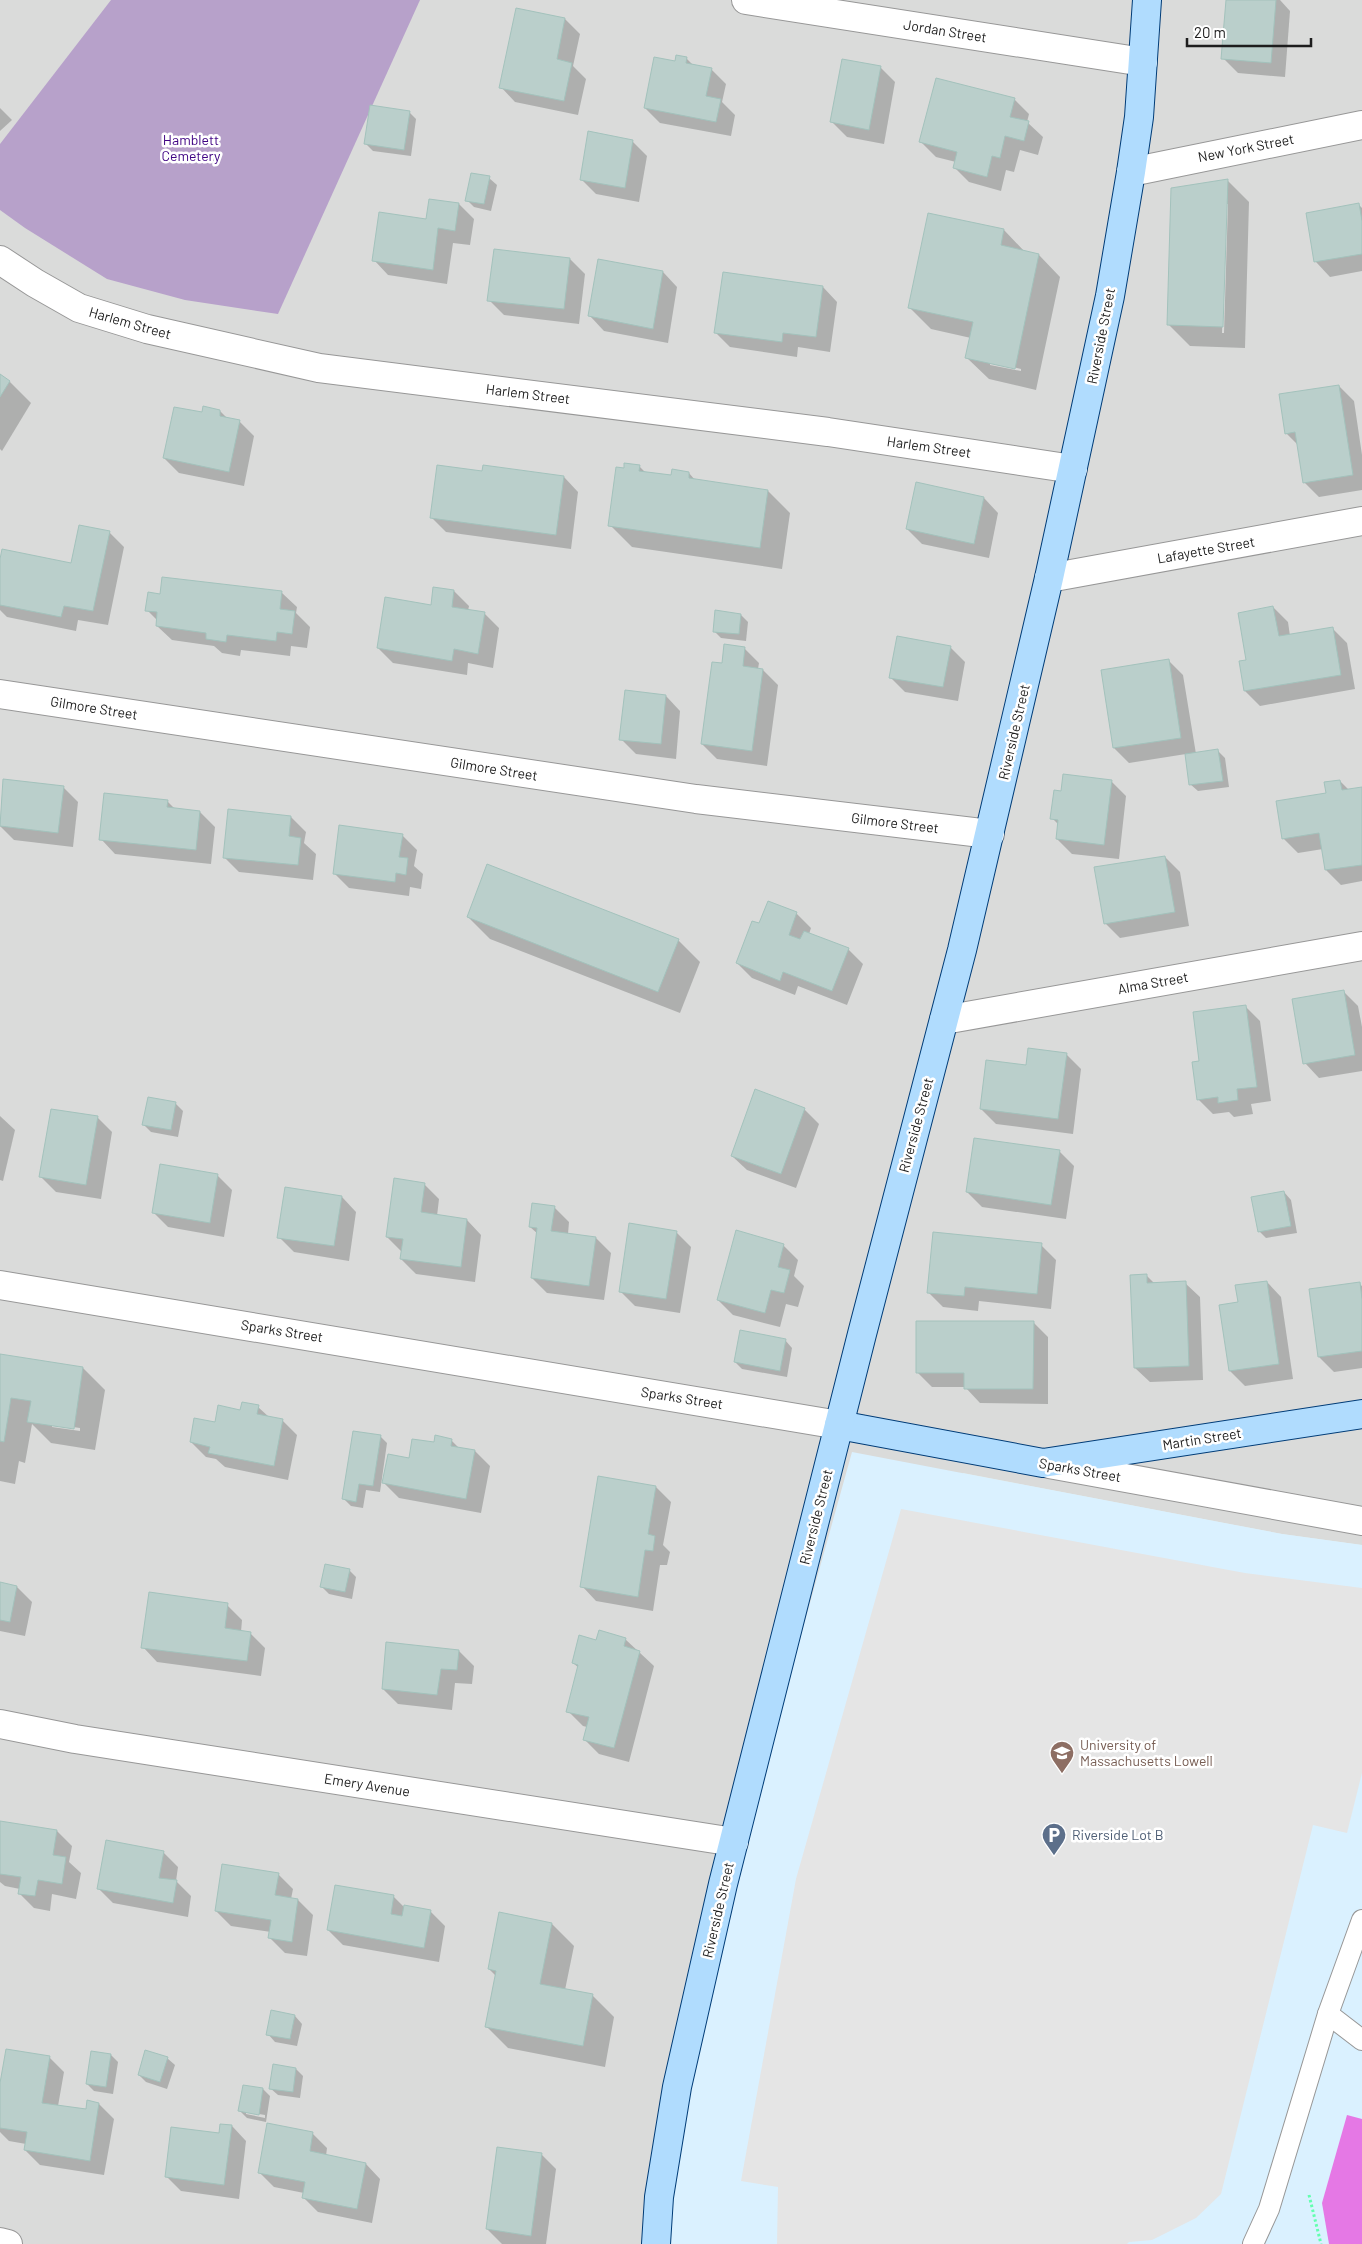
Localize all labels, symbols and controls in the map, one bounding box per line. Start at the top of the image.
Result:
scale bar [1187,15,1311,47]
street label: Jordan Street [902,16,988,45]
text: 20 m [1194,23,1226,41]
street label: New York Street [1196,130,1295,165]
park label: Hamblett Cemetery [161,131,221,164]
street label: Riverside Street [1083,286,1118,385]
street label: Harlem Street [87,303,173,342]
street label: Harlem Street [485,380,571,407]
street label: Harlem Street [886,432,972,461]
street label: Lafayette Street [1156,533,1256,566]
street label: Riverside Street [994,682,1033,781]
street label: Gilmore Street [49,692,139,723]
street label: Gilmore Street [449,753,539,784]
street label: Gilmore Street [850,809,940,836]
street label: Alma Street [1116,968,1190,997]
street label: Riverside Street [895,1076,936,1174]
street label: Sparks Street [240,1316,324,1345]
street label: Sparks Street [640,1383,724,1412]
street label: Martin Street [1161,1424,1243,1453]
street label: Sparks Street [1038,1454,1122,1485]
street label: Riverside Street [795,1468,836,1566]
place label: University of Massachusetts Lowell [1080,1736,1213,1769]
school or university icon: University of Massachusetts Lowell [1049,1740,1075,1774]
street label: Emery Avenue [323,1769,411,1800]
parking icon: Riverside Lot B [1041,1822,1067,1856]
place label: Riverside Lot B [1072,1826,1163,1843]
street label: Riverside Street [698,1860,737,1959]

